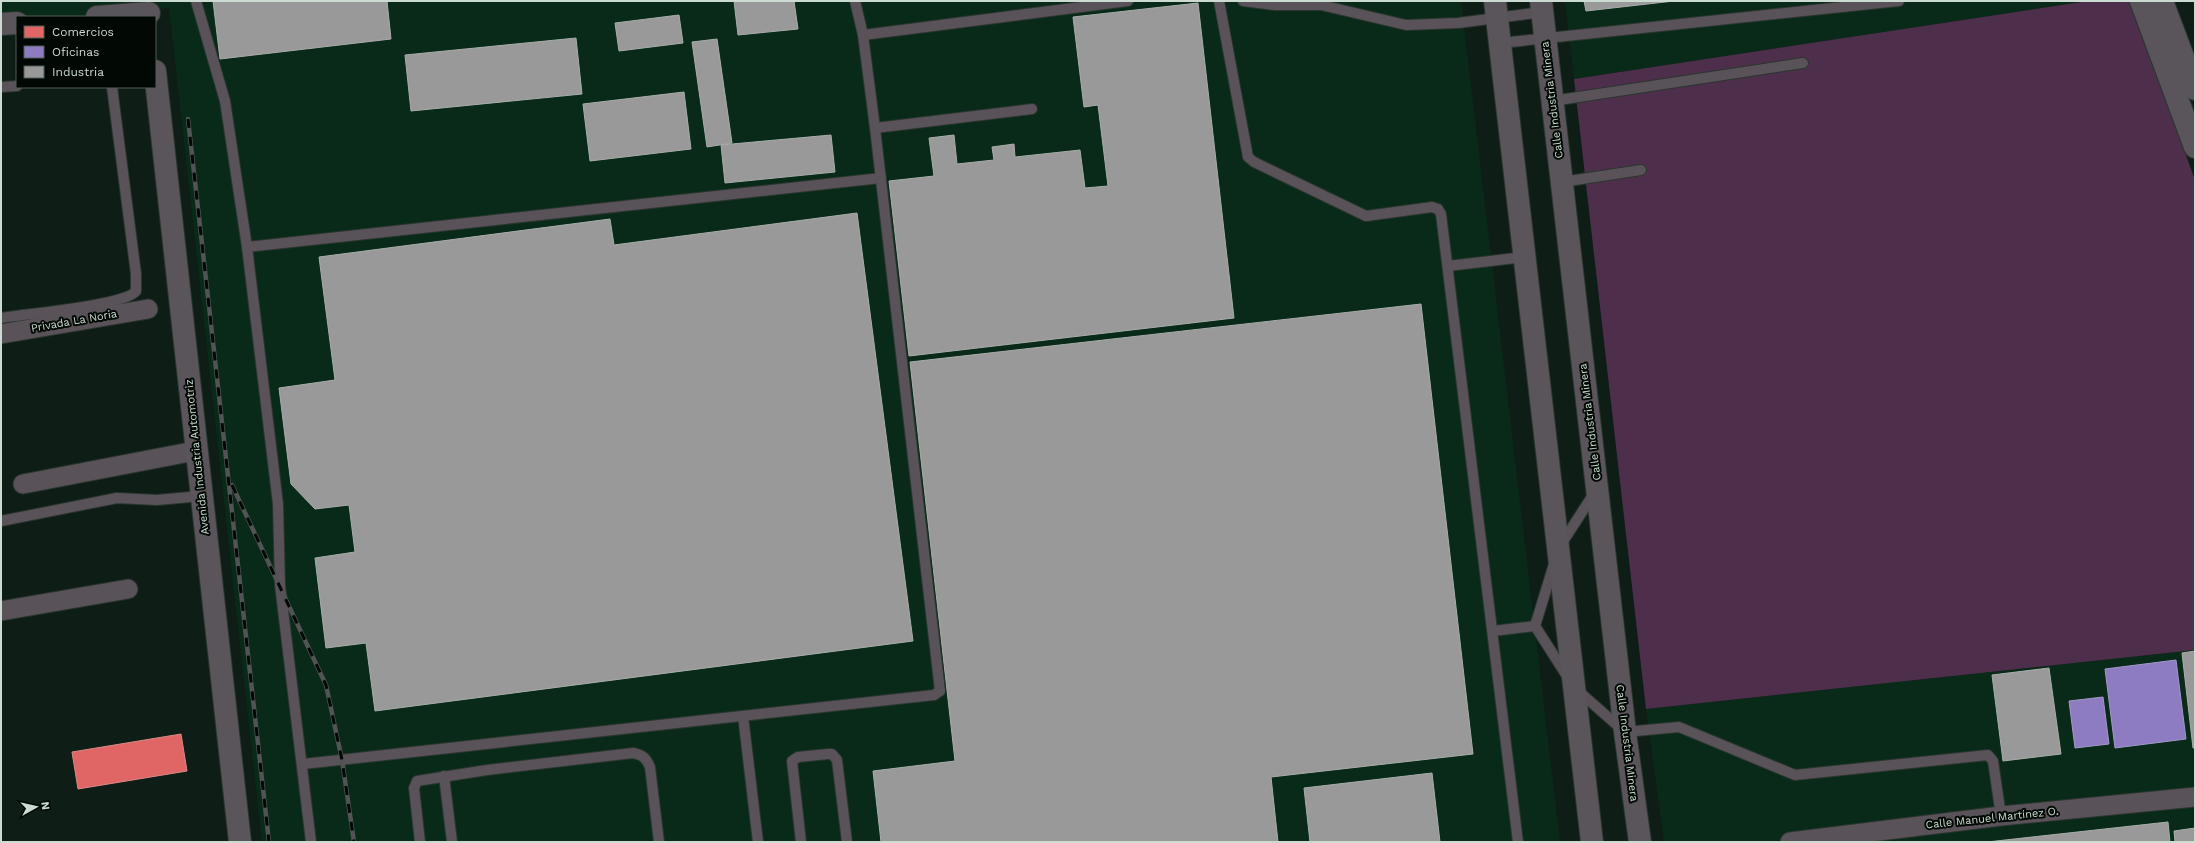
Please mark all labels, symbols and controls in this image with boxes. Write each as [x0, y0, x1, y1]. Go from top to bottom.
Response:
legend [16, 16, 156, 88]
text: Comercios [52, 25, 114, 39]
street label: Calle Industria Minera [1538, 41, 1566, 159]
text: Oficinas [52, 45, 99, 59]
text: Industria [52, 65, 104, 79]
street label: Privada La Noria [30, 307, 118, 335]
street label: Calle Industria Minera [1576, 363, 1604, 481]
street label: Avenida Industria Automotriz [182, 379, 212, 535]
street label: Calle Industria Minera [1613, 684, 1641, 802]
north arrow [16, 787, 56, 827]
text: N [38, 801, 52, 811]
street label: Calle Manuel Martínez O. [1925, 805, 2059, 831]

